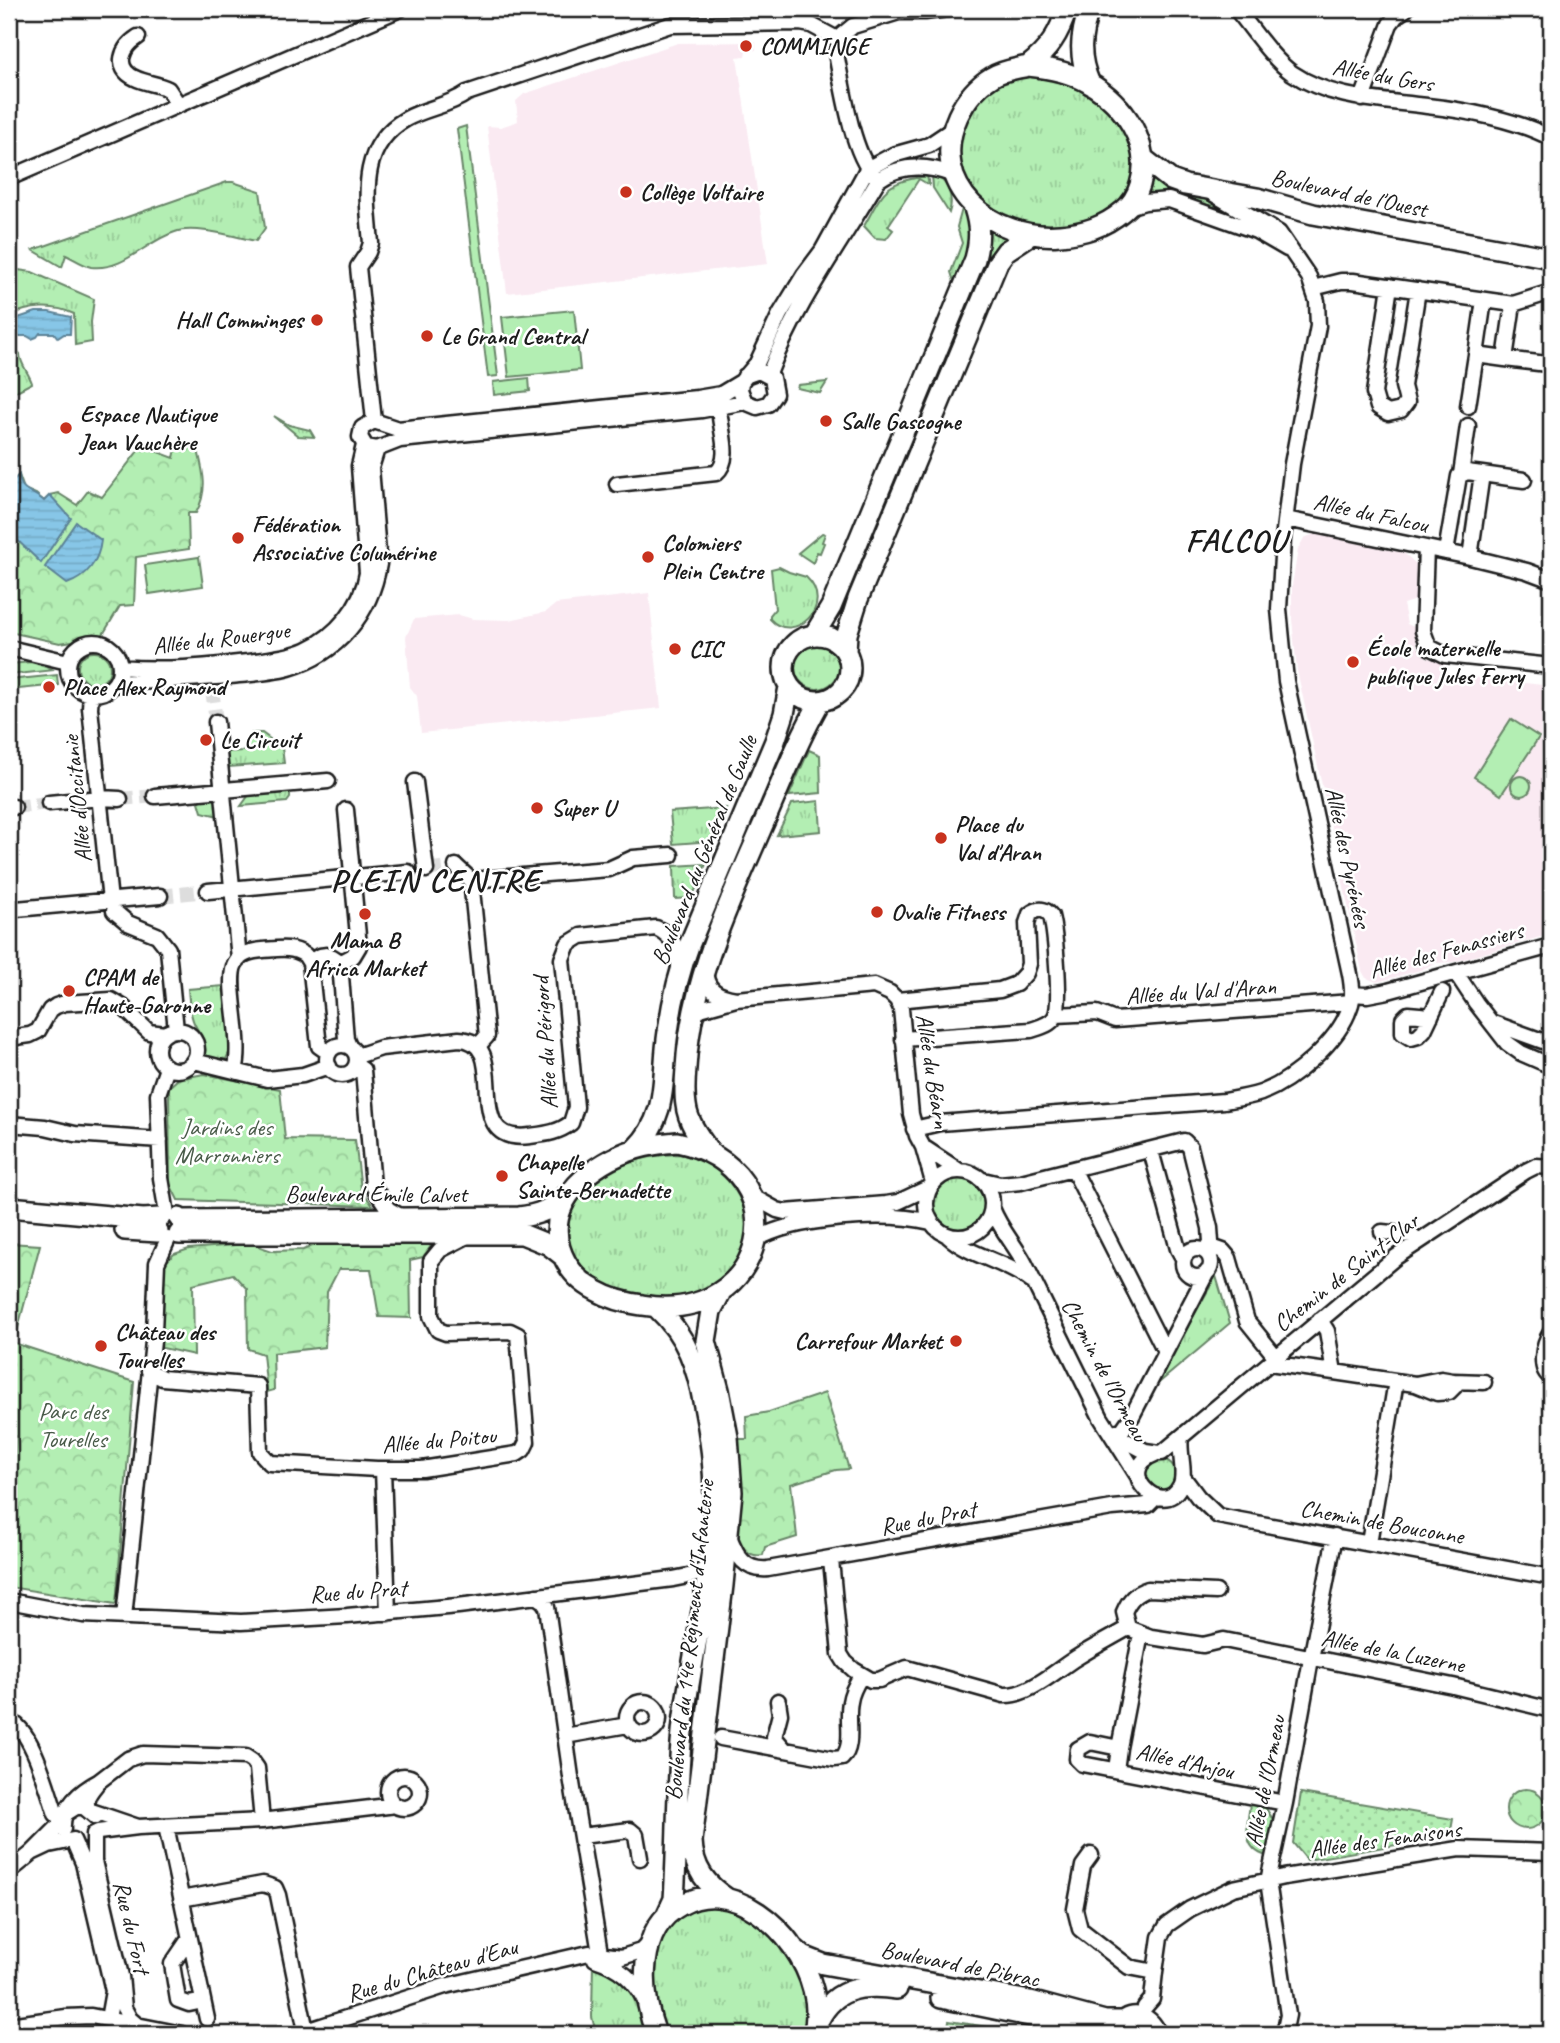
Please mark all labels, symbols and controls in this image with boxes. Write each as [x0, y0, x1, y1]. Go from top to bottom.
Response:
place label: COMMINGE [760, 31, 873, 61]
marker: COMMINGE [738, 38, 754, 54]
street label: Allée du Gers [1330, 51, 1438, 99]
street label: Boulevard de l'Ouest [1268, 162, 1432, 225]
place label: Collège Voltaire [640, 177, 764, 207]
marker: Collège Voltaire [618, 184, 634, 200]
place label: Hall Comminges [176, 305, 306, 335]
marker: Hall Comminges [309, 312, 325, 328]
place label: Le Grand Central [441, 321, 589, 351]
marker: Le Grand Central [419, 328, 435, 344]
place label: Espace Nautique Jean Vauchère [78, 399, 218, 457]
place label: Salle Gascogne [840, 406, 963, 436]
marker: Salle Gascogne [818, 413, 834, 429]
marker: Espace Nautique Jean Vauchère [58, 420, 74, 436]
street label: Allée du Falcou [1311, 486, 1433, 540]
place label: Fédération Associative Columérine [252, 509, 437, 567]
district label: FALCOU [1185, 520, 1291, 561]
place label: Colomiers Plein Centre [662, 528, 765, 586]
marker: Fédération Associative Columérine [230, 530, 246, 546]
marker: Colomiers Plein Centre [640, 549, 656, 565]
street label: Allée du Rouergue [151, 614, 293, 661]
place label: École maternelle publique Jules Ferry [1367, 633, 1526, 691]
place label: CIC [689, 634, 725, 664]
marker: CIC [667, 641, 683, 657]
marker: École maternelle publique Jules Ferry [1345, 654, 1361, 670]
place label: Place Alex Raymond [63, 672, 230, 702]
marker: Place Alex Raymond [41, 679, 57, 695]
place label: Le Circuit [220, 725, 303, 755]
street label: Boulevard du Général de Gaulle [644, 729, 765, 969]
street label: Allée d'Occitanie [55, 732, 99, 864]
marker: Le Circuit [198, 732, 214, 748]
street label: Allée des Pyrénées [1318, 784, 1378, 933]
place label: Super U [551, 793, 620, 823]
marker: Super U [529, 800, 545, 816]
place label: Place du Val d'Aran [955, 809, 1042, 867]
marker: Place du Val d'Aran [933, 830, 949, 846]
district label: PLEIN CENTRE [331, 860, 544, 901]
place label: Ovalie Fitness [891, 897, 1008, 927]
marker: Ovalie Fitness [869, 904, 885, 920]
marker: Mama B Africa Market [357, 906, 373, 922]
street label: Allée des Fenassiers [1366, 914, 1529, 985]
place label: Mama B Africa Market [306, 925, 428, 983]
place label: CPAM de Haute-Garonne [83, 962, 212, 1020]
street label: Allée du Val d'Aran [1125, 971, 1277, 1011]
street label: Allée du Périgord [525, 972, 565, 1110]
marker: CPAM de Haute-Garonne [61, 983, 77, 999]
street label: Allée du Béarn [909, 1011, 957, 1131]
park label: Jardins des Marronniers [175, 1112, 281, 1170]
place label: Chapelle Sainte-Bernadette [516, 1147, 671, 1205]
marker: Chapelle Sainte-Bernadette [494, 1168, 510, 1184]
street label: Boulevard Émile Calvet [285, 1179, 469, 1209]
street label: Chemin de Saint-Clar [1267, 1204, 1427, 1338]
street label: Chemin de l'Ormeau [1055, 1293, 1156, 1448]
place label: Château des Tourelles [115, 1317, 217, 1375]
place label: Carrefour Market [794, 1326, 945, 1356]
marker: Carrefour Market [948, 1333, 964, 1349]
marker: Château des Tourelles [93, 1338, 109, 1354]
park label: Parc des Tourelles [39, 1396, 110, 1454]
street label: Allée du Poitou [381, 1420, 499, 1460]
street label: Boulevard du 14e Régiment d'Infanterie [657, 1476, 721, 1802]
street label: Rue du Prat [878, 1493, 981, 1542]
street label: Chemin de Bouconne [1298, 1493, 1468, 1551]
street label: Rue du Prat [309, 1572, 410, 1609]
street label: Allée de la Luzerne [1319, 1622, 1469, 1680]
street label: Allée de l'Ormeau [1238, 1711, 1293, 1849]
street label: Allée d'Anjou [1134, 1736, 1238, 1786]
street label: Allée des Fenaisons [1307, 1813, 1465, 1864]
street label: Rue du Fort [107, 1878, 158, 1979]
street label: Rue du Château d'Eau [343, 1931, 523, 2009]
street label: Boulevard de Pibrac [878, 1934, 1043, 1994]

